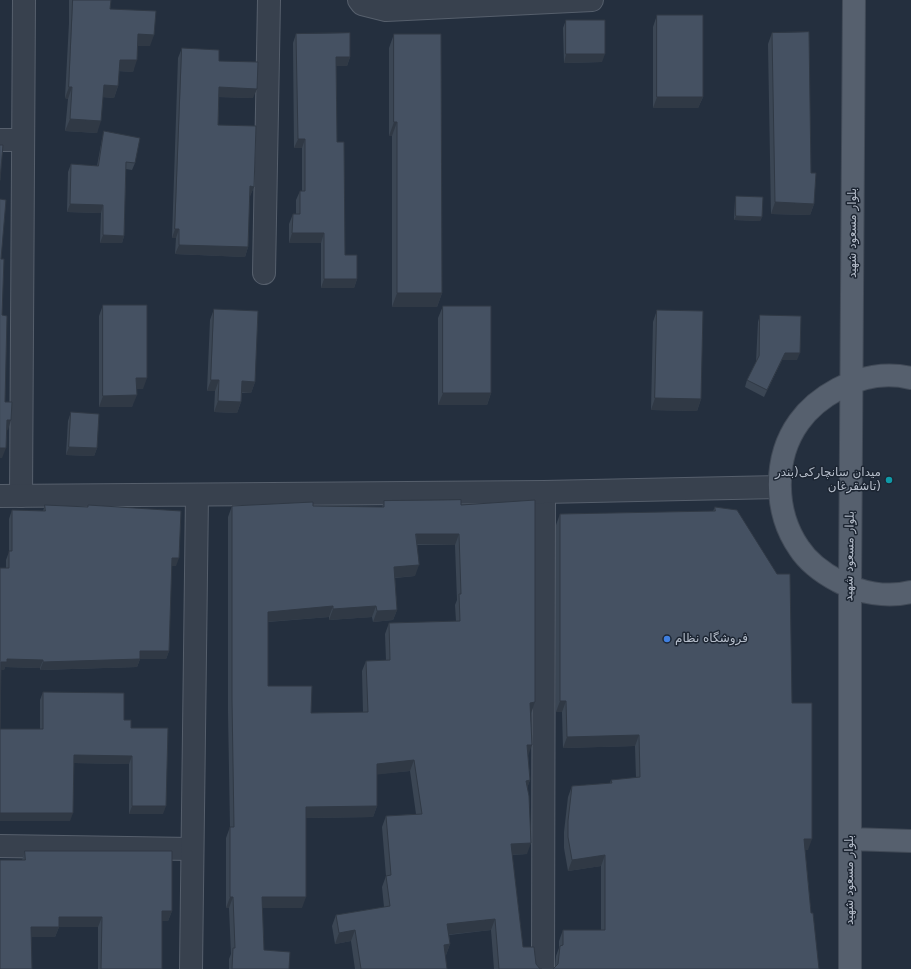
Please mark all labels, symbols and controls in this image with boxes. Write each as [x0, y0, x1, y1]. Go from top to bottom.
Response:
street label: بلوار مسعود شهید [846, 188, 860, 278]
place label: میدان سانچارکی(بندر تاشقرغان) [775, 466, 881, 494]
marker: میدان سانچارکی(بندر تاشقرغان) [884, 475, 894, 485]
street label: بلوار مسعود شهید [842, 511, 858, 601]
place label: فروشگاه نظام [675, 632, 748, 646]
marker: فروشگاه نظام [662, 634, 672, 644]
street label: بلوار مسعود شهید [843, 835, 857, 925]

